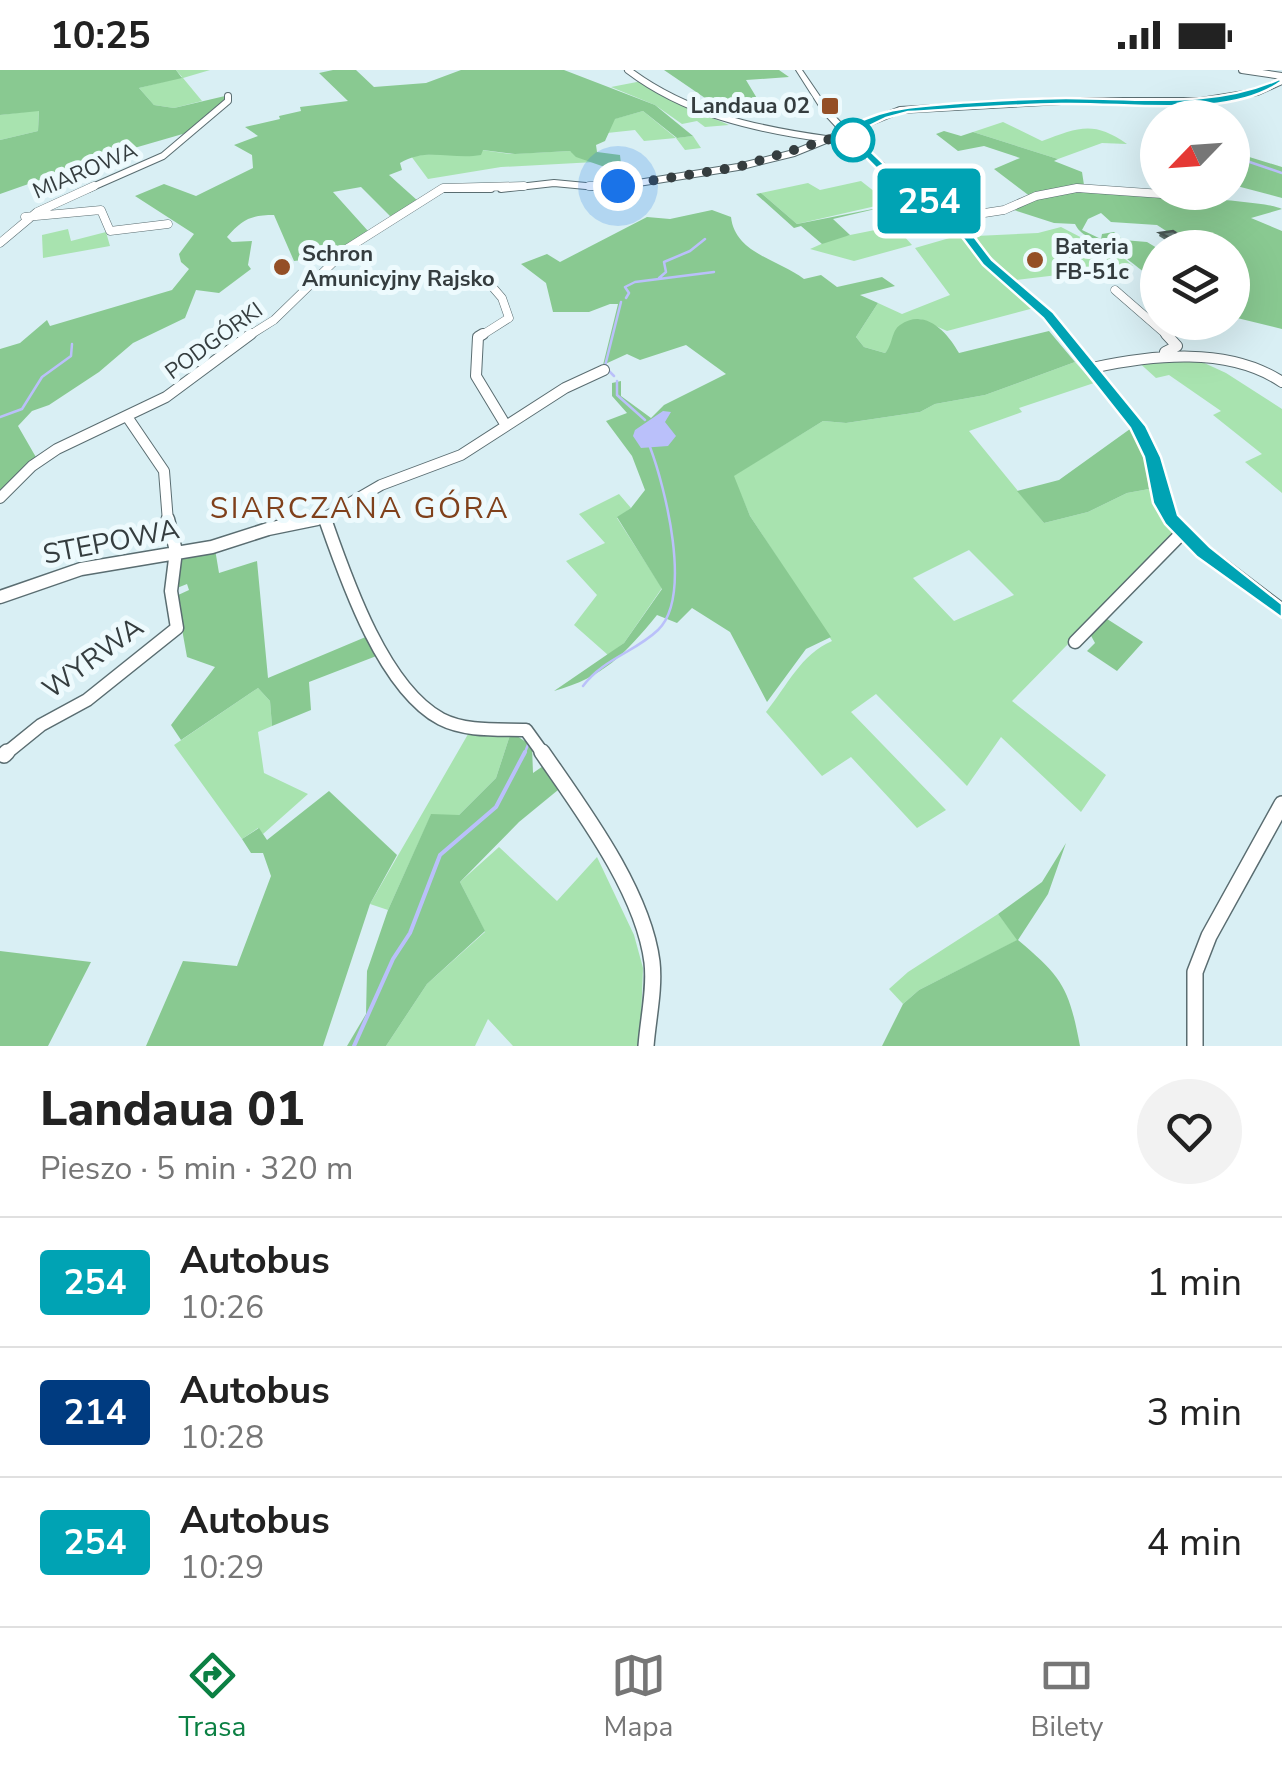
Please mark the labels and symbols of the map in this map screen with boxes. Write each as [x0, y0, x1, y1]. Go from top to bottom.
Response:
place label: Landaua 02 [690, 91, 810, 121]
marker: Landaua 02 [819, 95, 841, 117]
north arrow [1140, 100, 1250, 210]
unlabelled marker [832, 119, 874, 161]
street label: MIAROWA [28, 136, 142, 206]
your location [593, 161, 643, 211]
line badge: 254 [872, 168, 986, 234]
place label: Bateria FB-51c [1055, 232, 1129, 287]
place label: Schron Amunicyjny Rajsko [302, 239, 495, 294]
marker: Bateria FB-51c [1024, 249, 1046, 271]
marker: Schron Amunicyjny Rajsko [271, 256, 293, 278]
street label: PODGÓRKI [159, 295, 269, 387]
district label: SIARCZANA GÓRA [210, 488, 510, 529]
street label: STEPOWA [40, 510, 182, 574]
street label: WYRWA [35, 608, 151, 708]

